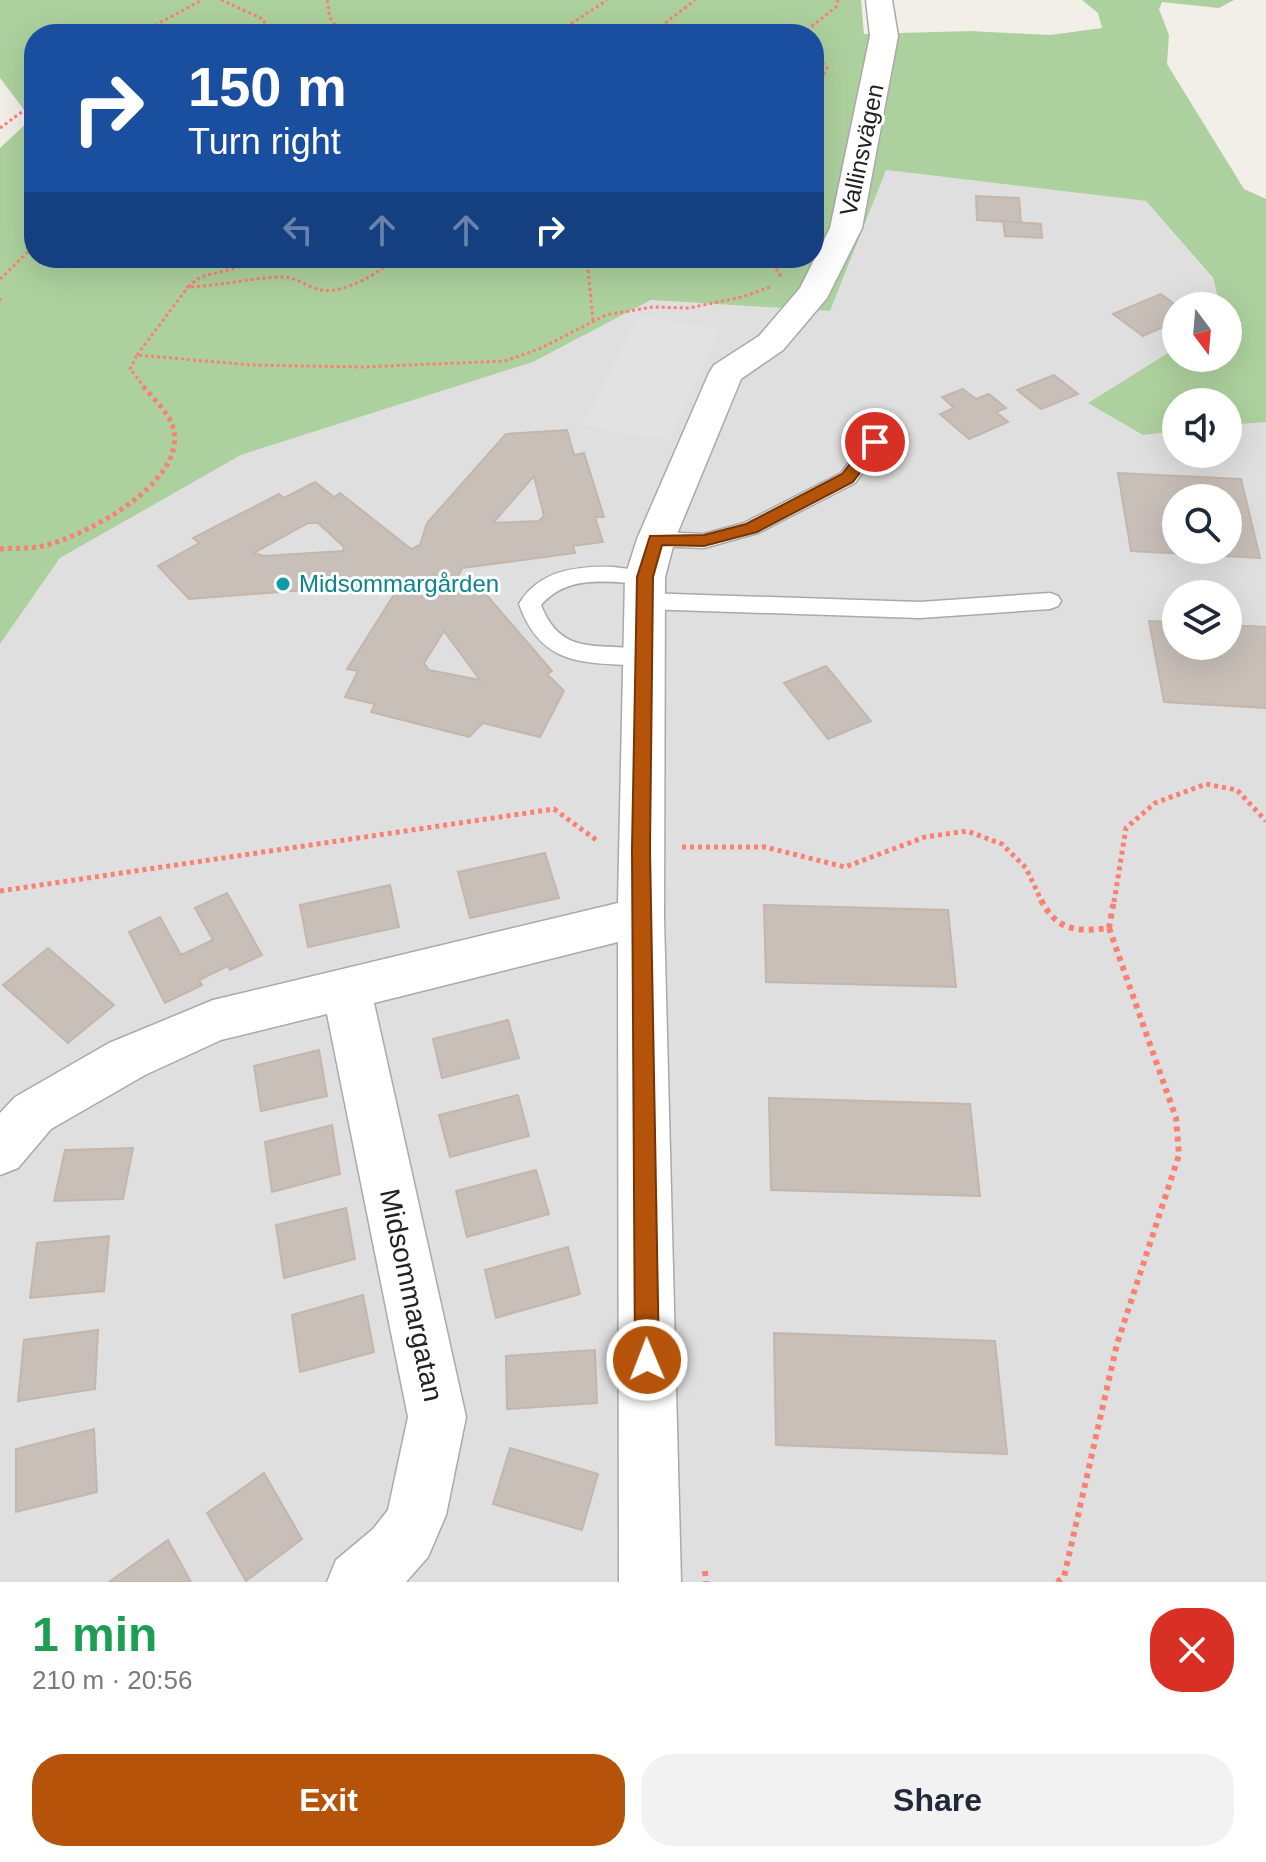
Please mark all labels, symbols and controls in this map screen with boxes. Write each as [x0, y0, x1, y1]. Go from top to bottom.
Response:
text: 150 m [188, 55, 347, 118]
icon: right [56, 56, 160, 160]
street label: Vallinsvägen [834, 81, 889, 218]
text: Turn right [188, 121, 341, 162]
icon: left [276, 208, 320, 252]
icon: ahead [360, 208, 404, 252]
icon: ahead [444, 208, 488, 252]
icon: right [528, 208, 572, 252]
north arrow [1162, 292, 1242, 372]
map controls [1162, 292, 1242, 660]
button: sound [1162, 388, 1242, 468]
pin [841, 408, 909, 476]
icon: arrive [853, 420, 897, 464]
button: search [1162, 484, 1242, 564]
place label: Midsommargården [299, 570, 499, 597]
marker: Midsommargården [274, 575, 292, 593]
button: layers [1162, 580, 1242, 660]
street label: Midsommargatan [374, 1186, 449, 1404]
position arrow [605, 1318, 689, 1402]
text: 1 min [32, 1608, 157, 1661]
button: close [1150, 1608, 1234, 1692]
text: 210 m · 20:56 [32, 1665, 192, 1695]
button: Exit [32, 1754, 625, 1846]
button: Share [641, 1754, 1234, 1846]

